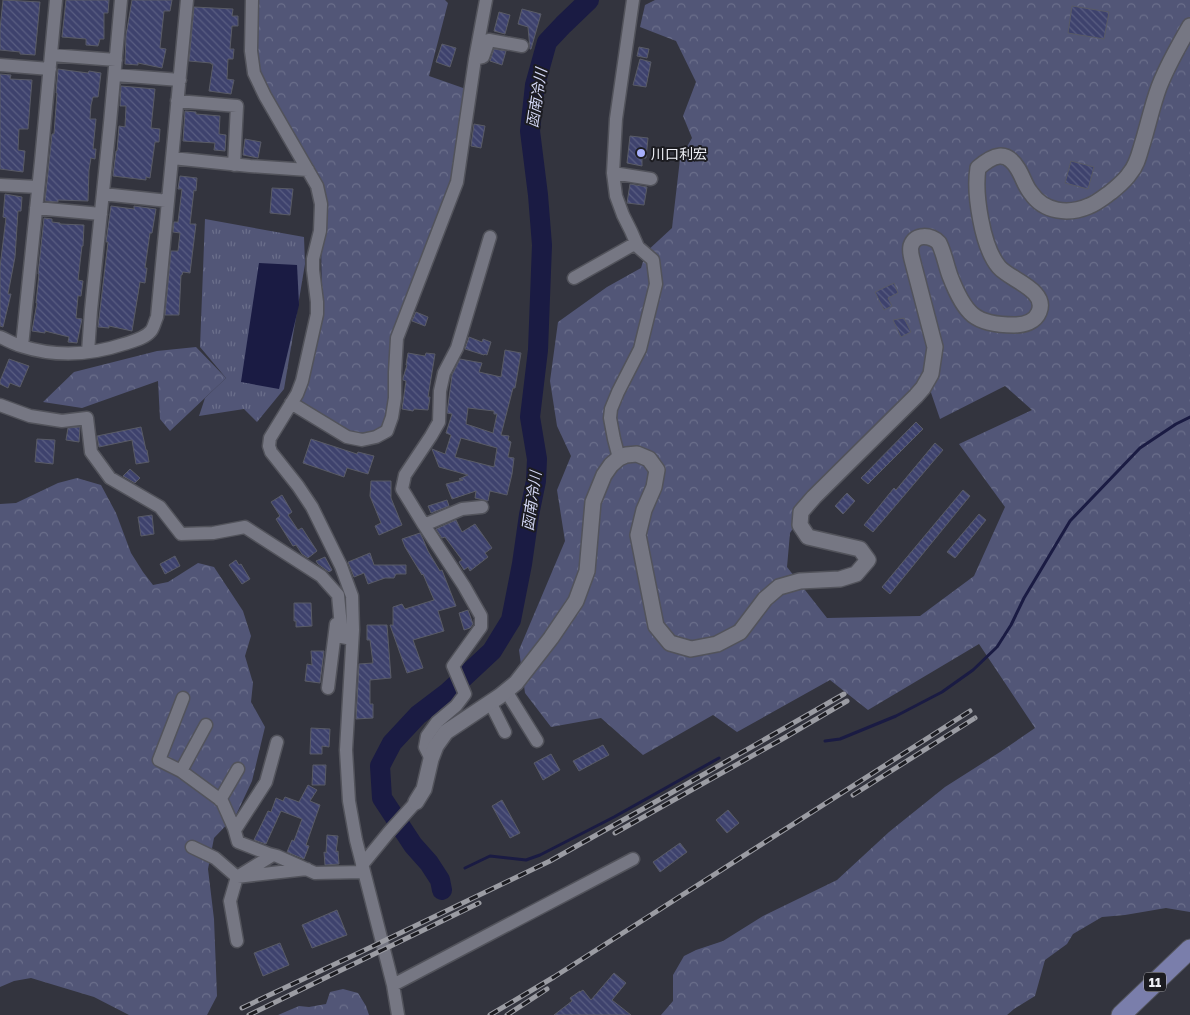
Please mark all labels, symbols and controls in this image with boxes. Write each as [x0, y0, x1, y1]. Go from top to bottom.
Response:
water label: 函南冷川 [522, 65, 550, 129]
place label: 川口利宏 [651, 145, 707, 162]
marker: 川口利宏 [635, 147, 647, 159]
water label: 函南冷川 [518, 468, 544, 532]
road number: 11 [1144, 972, 1166, 992]

